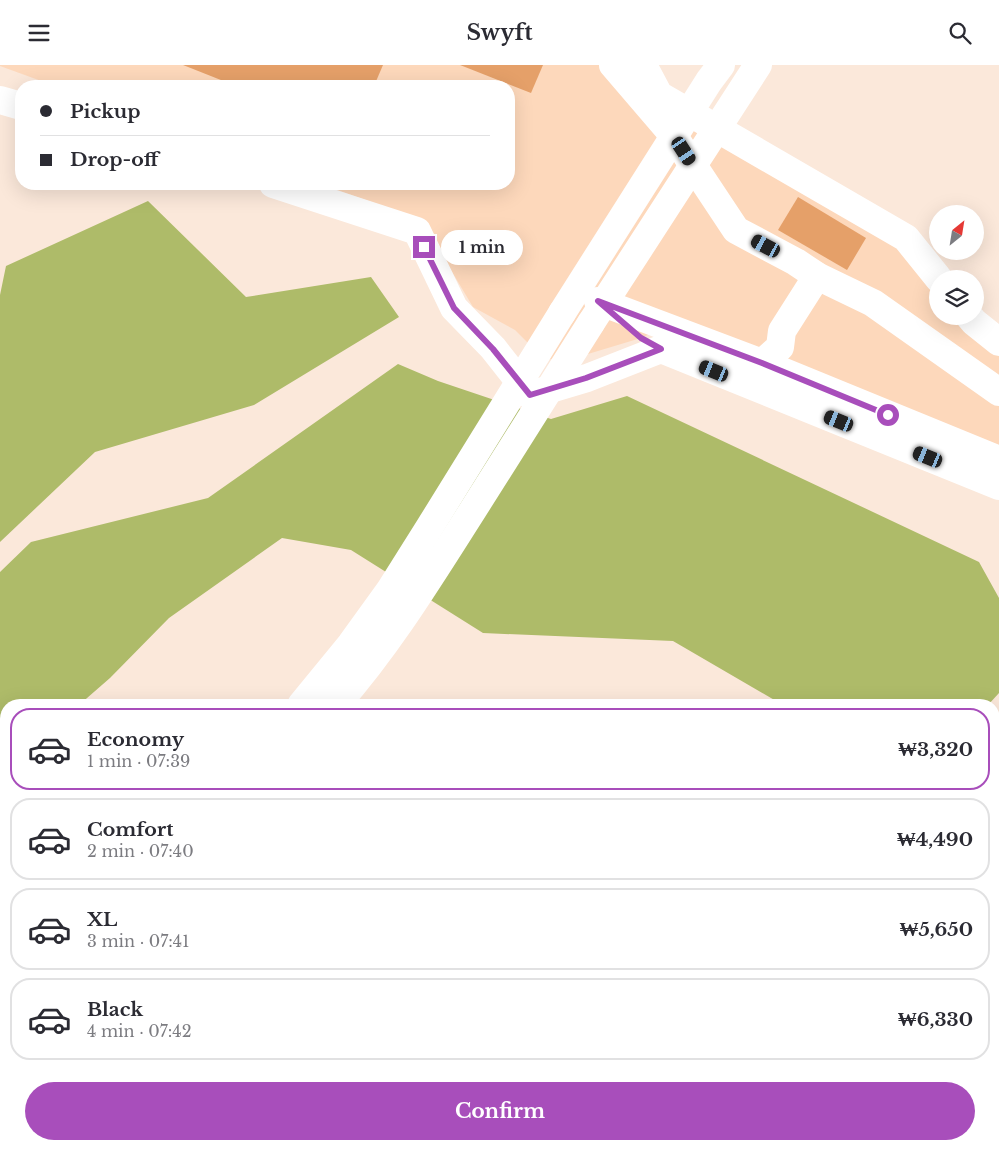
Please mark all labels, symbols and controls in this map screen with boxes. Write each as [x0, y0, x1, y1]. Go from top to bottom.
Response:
icon: menu [25, 19, 53, 47]
text: Swyft [466, 19, 533, 46]
icon: search [946, 19, 974, 47]
text: Pickup [70, 100, 141, 123]
car [669, 134, 698, 168]
text: Drop-off [70, 148, 159, 171]
north arrow [929, 205, 984, 260]
map controls [929, 205, 984, 325]
callout: 1 min [442, 229, 524, 265]
car [749, 232, 782, 260]
route end [413, 236, 435, 258]
text: 1 min [459, 237, 505, 257]
button: layers [929, 270, 984, 325]
car [697, 358, 730, 384]
route start [877, 404, 899, 426]
car [822, 408, 855, 434]
car [911, 444, 944, 470]
icon: car [27, 727, 72, 772]
text: Economy [87, 728, 184, 751]
text: ₩3,320 [898, 738, 973, 761]
text: 1 min · 07:39 [87, 751, 190, 771]
icon: car [27, 817, 72, 862]
text: Comfort [87, 818, 174, 841]
text: ₩4,490 [897, 828, 973, 851]
text: 2 min · 07:40 [87, 841, 194, 861]
icon: car [27, 907, 72, 952]
text: XL [87, 908, 117, 931]
text: ₩5,650 [900, 918, 973, 941]
text: 3 min · 07:41 [87, 931, 189, 951]
icon: car [27, 997, 72, 1042]
text: Black [87, 998, 143, 1021]
text: ₩6,330 [898, 1008, 973, 1031]
text: 4 min · 07:42 [87, 1021, 192, 1041]
button: Confirm [25, 1082, 975, 1140]

